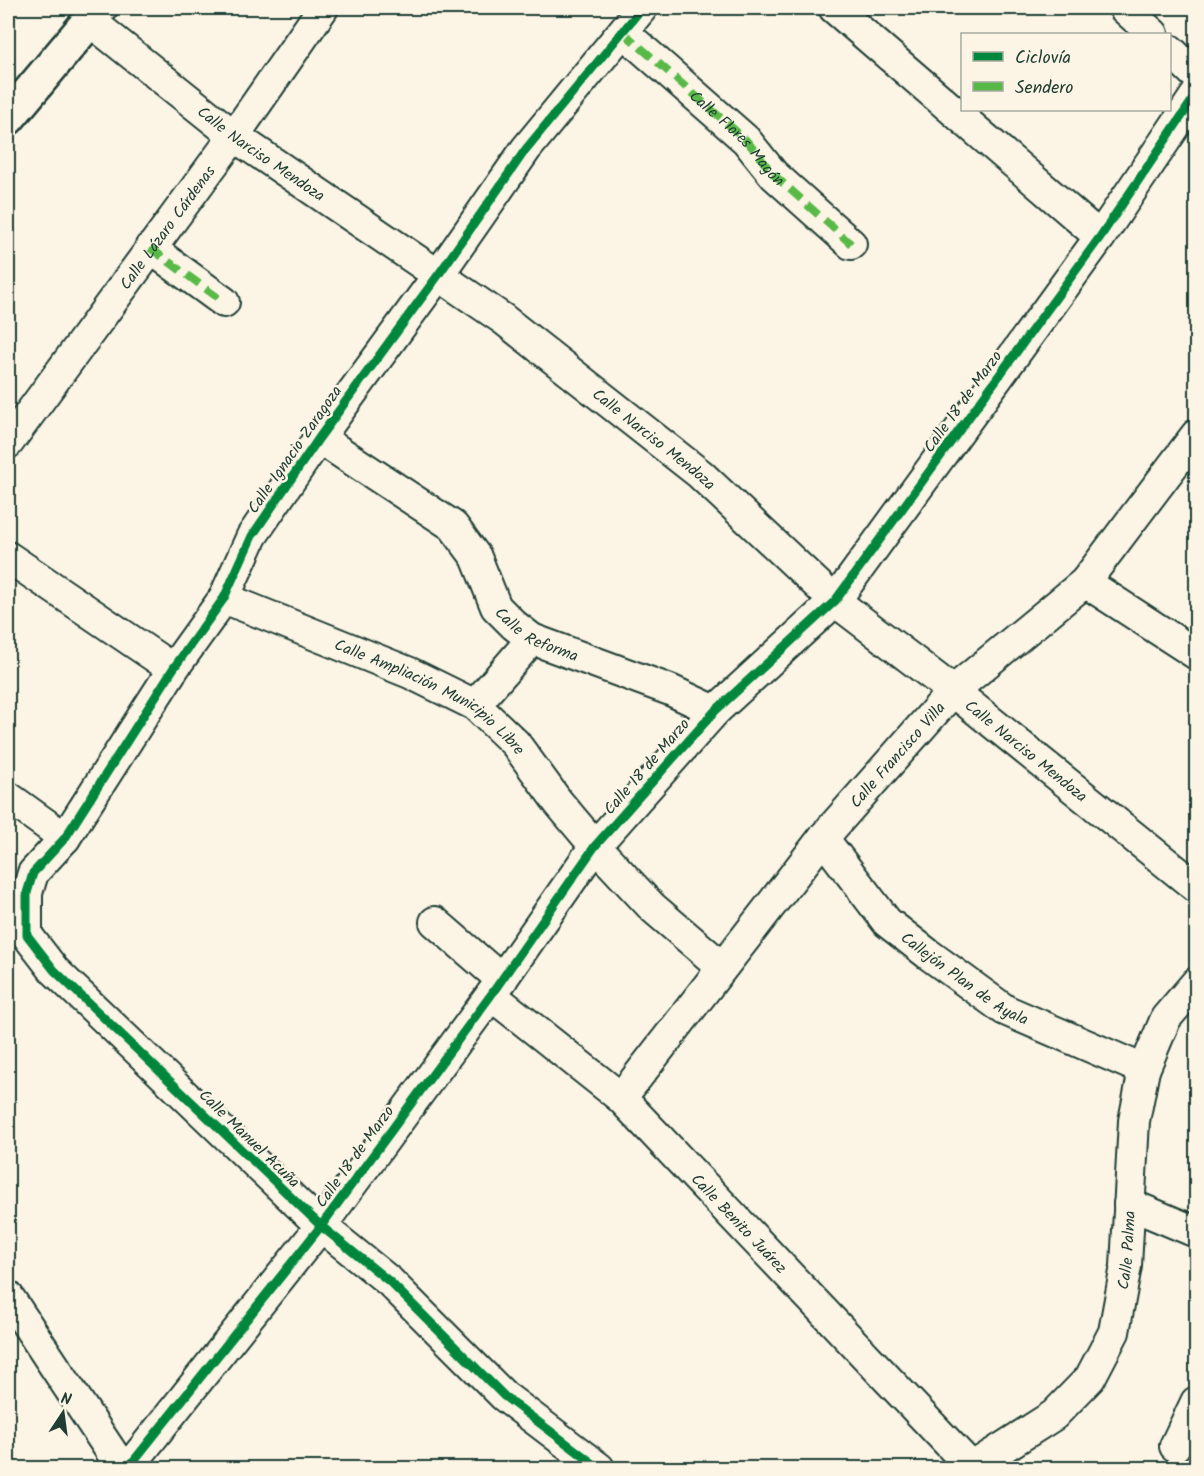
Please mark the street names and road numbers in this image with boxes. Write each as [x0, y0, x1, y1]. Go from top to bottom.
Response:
street label: Calle Flores Magón [683, 85, 790, 193]
street label: Calle Narciso Mendoza [191, 100, 330, 208]
street label: Calle Lázaro Cárdenas [114, 161, 222, 295]
street label: Calle 18 de Marzo [918, 346, 1009, 458]
street label: Calle Ignacio Zaragoza [242, 381, 349, 519]
street label: Calle Narciso Mendoza [586, 383, 721, 497]
street label: Calle Reforma [488, 602, 582, 669]
street label: Calle Ampliación Municipio Libre [330, 633, 531, 761]
street label: Calle Narciso Mendoza [959, 694, 1093, 809]
street label: Calle Francisco Villa [844, 697, 952, 814]
street label: Calle 18 de Marzo [598, 713, 696, 821]
street label: Callejón Plan de Ayala [895, 926, 1032, 1033]
street label: Calle Manuel Acuña [192, 1084, 305, 1194]
street label: Calle 18 de Marzo [310, 1101, 401, 1213]
street label: Calle Benito Juárez [684, 1168, 792, 1280]
street label: Calle Palma [1111, 1210, 1143, 1292]

